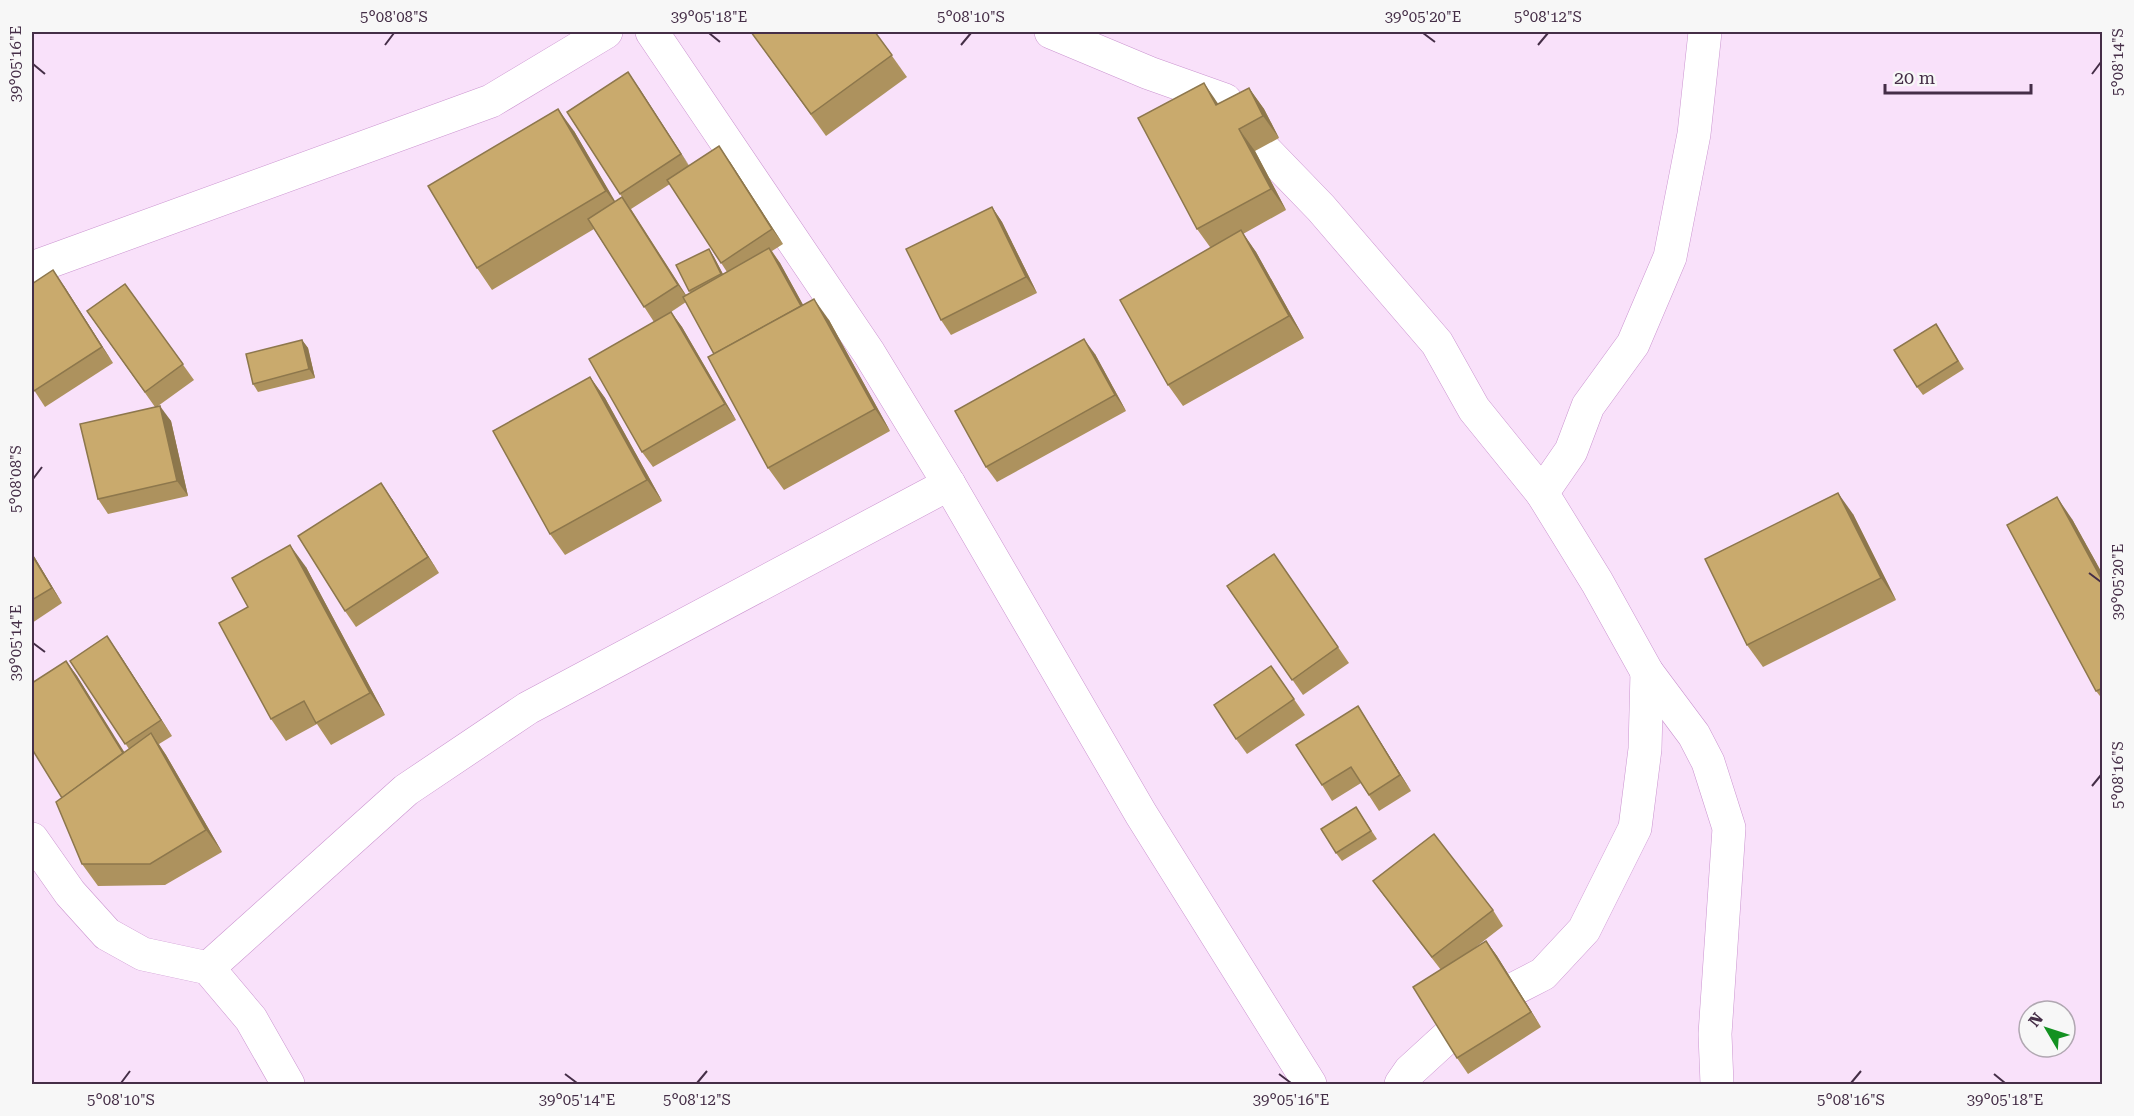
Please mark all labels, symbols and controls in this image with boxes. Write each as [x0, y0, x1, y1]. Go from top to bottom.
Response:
text: 5°08'08"S [360, 8, 428, 26]
text: 39°05'18"E [671, 8, 747, 26]
text: 5°08'10"S [937, 8, 1005, 26]
text: 39°05'20"E [1385, 8, 1461, 26]
text: 5°08'12"S [1514, 8, 1582, 26]
text: 39°05'16"E [7, 26, 25, 102]
text: 5°08'14"S [2109, 28, 2127, 96]
scale bar [1885, 57, 2030, 95]
text: 20 m [1894, 67, 1935, 88]
text: 5°08'08"S [7, 445, 25, 513]
text: 39°05'20"E [2109, 544, 2127, 620]
text: 39°05'14"E [7, 605, 25, 681]
text: 5°08'16"S [2109, 741, 2127, 809]
north arrow [2017, 999, 2077, 1059]
text: N [2024, 1009, 2047, 1031]
text: 5°08'10"S [87, 1091, 155, 1109]
text: 39°05'14"E [539, 1091, 615, 1109]
text: 5°08'12"S [663, 1091, 731, 1109]
text: 39°05'16"E [1253, 1091, 1329, 1109]
text: 5°08'16"S [1817, 1091, 1885, 1109]
text: 39°05'18"E [1967, 1091, 2043, 1109]

